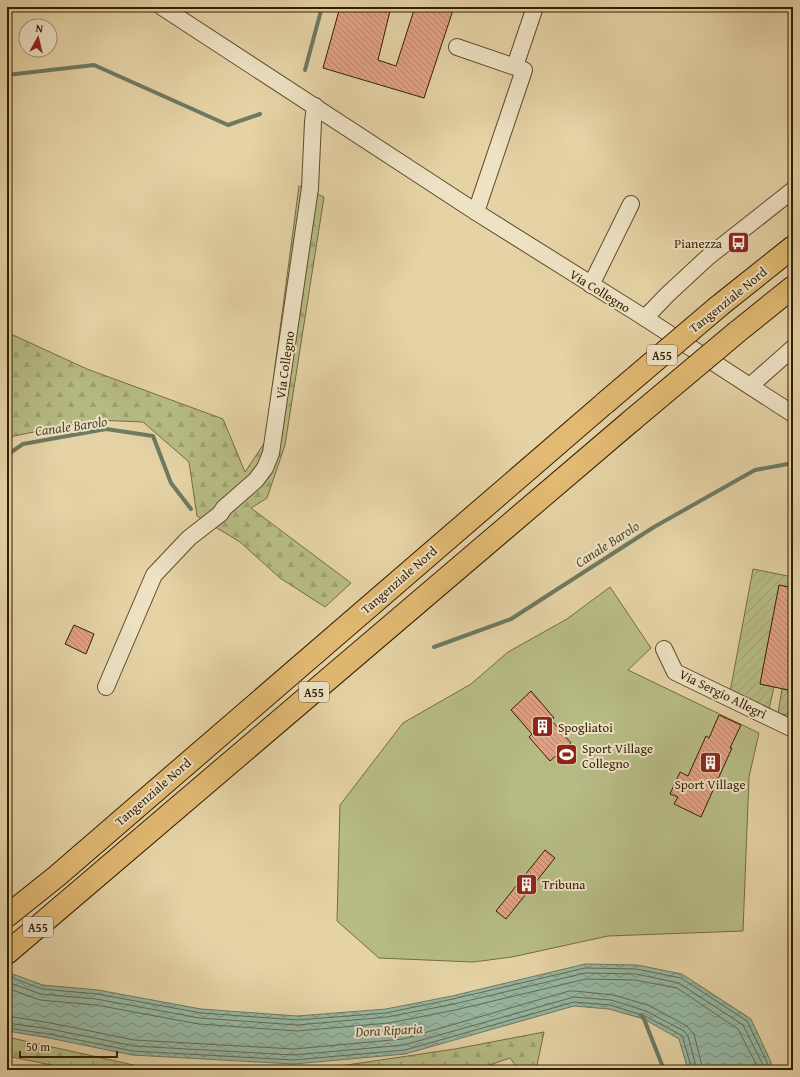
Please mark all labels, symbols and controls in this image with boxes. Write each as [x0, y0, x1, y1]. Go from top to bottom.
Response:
north arrow [18, 18, 58, 58]
text: N [35, 20, 45, 37]
bus stop icon: Pianezza [725, 230, 751, 256]
place label: Pianezza [674, 234, 723, 253]
street label: Tangenziale Nord [685, 263, 771, 337]
street label: Via Collegno [566, 265, 634, 317]
street label: Via Collegno [271, 329, 299, 400]
road number: A55 [647, 345, 677, 365]
water label: Canale Barolo [34, 411, 108, 441]
water label: Canale Barolo [571, 516, 643, 572]
street label: Tangenziale Nord [357, 541, 441, 618]
street label: Via Sergio Allegri [676, 665, 770, 724]
road number: A55 [299, 682, 329, 702]
building icon: Spogliatoi [529, 714, 555, 740]
place label: Spogliatoi [558, 718, 613, 737]
place label: Sport Village Collegno [582, 739, 653, 773]
sports icon: Sport Village Collegno [553, 742, 579, 768]
building icon: Sport Village [697, 749, 723, 775]
street label: Tangenziale Nord [111, 753, 195, 830]
place label: Sport Village [675, 775, 745, 794]
building icon: Tribuna [513, 871, 539, 897]
place label: Tribuna [542, 875, 586, 894]
road number: A55 [23, 917, 53, 937]
water label: Dora Riparia [354, 1018, 424, 1042]
scale bar [20, 1033, 117, 1059]
text: 50 m [26, 1038, 50, 1055]

